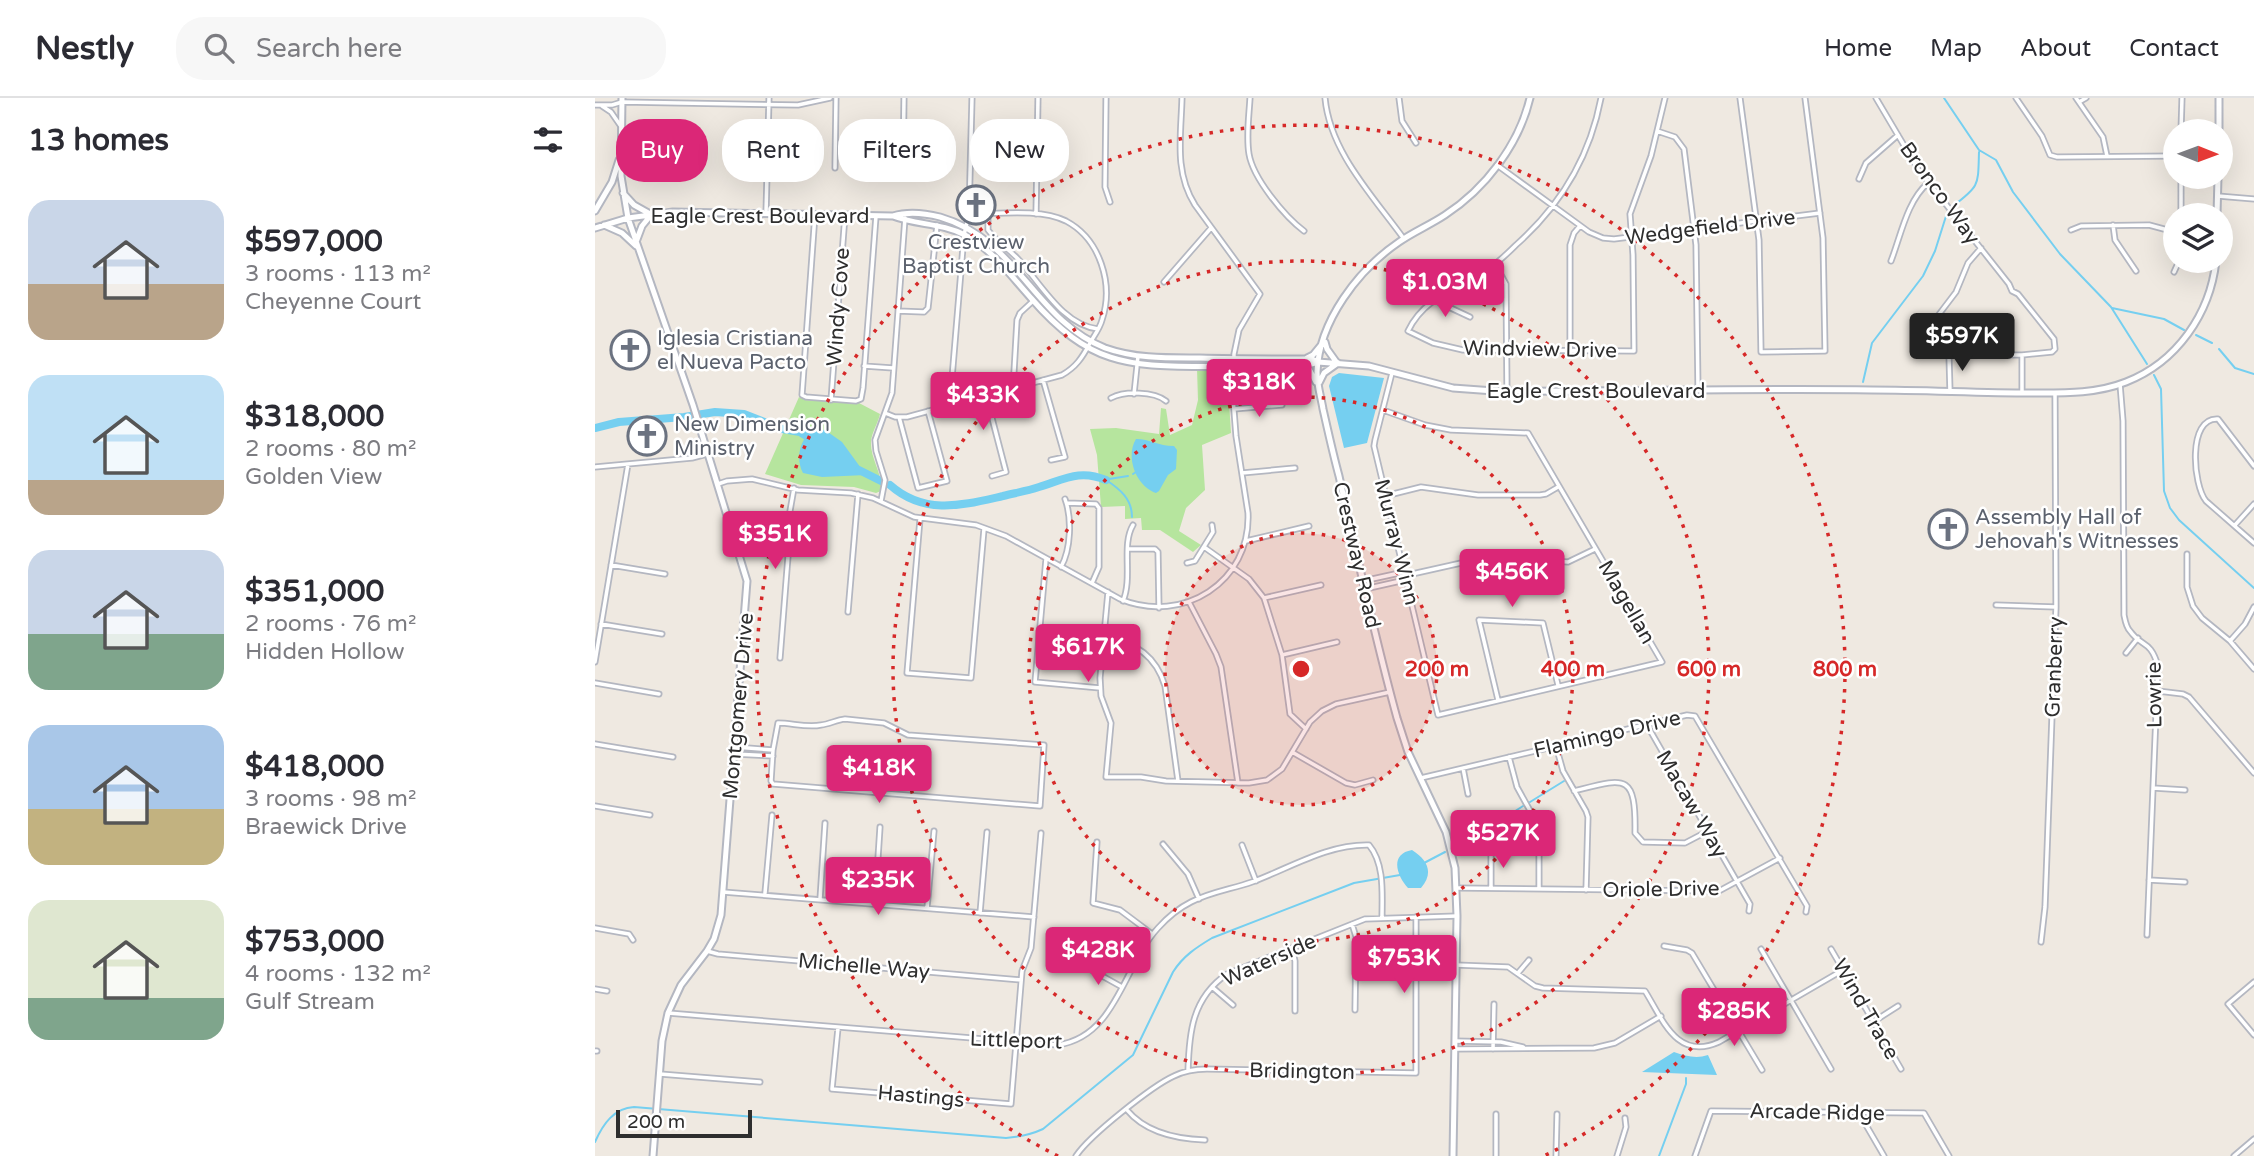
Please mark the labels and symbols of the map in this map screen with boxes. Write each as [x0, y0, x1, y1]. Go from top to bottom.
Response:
north arrow [2163, 119, 2233, 189]
street label: Bronco Way [1894, 137, 1985, 249]
church icon: Crestview Baptist Church [955, 184, 997, 226]
street label: Eagle Crest Boulevard [650, 204, 870, 229]
street label: Wedgefield Drive [1623, 205, 1797, 250]
place label: Crestview Baptist Church [902, 230, 1050, 279]
street label: Windy Cove [822, 247, 855, 367]
pin: $1.03M [1388, 260, 1502, 319]
pin: $597K [1913, 314, 2011, 373]
place label: Iglesia Cristiana el Nueva Pacto [657, 326, 813, 375]
church icon: Iglesia Cristiana el Nueva Pacto [609, 329, 651, 371]
street label: Windview Drive [1463, 336, 1617, 363]
pin: $318K [1210, 360, 1308, 419]
pin: $433K [934, 372, 1032, 432]
street label: Eagle Crest Boulevard [1486, 379, 1706, 404]
place label: New Dimension Ministry [674, 412, 830, 461]
church icon: New Dimension Ministry [626, 415, 668, 457]
street label: Murray Winn [1369, 476, 1424, 608]
street label: Crestway Road [1328, 479, 1386, 631]
place label: Assembly Hall of Jehovah's Witnesses [1975, 505, 2179, 554]
church icon: Assembly Hall of Jehovah's Witnesses [1927, 508, 1969, 550]
pin: $351K [726, 512, 824, 571]
pin: $456K [1463, 550, 1561, 609]
street label: Magellan [1593, 556, 1660, 648]
street label: Montgomery Drive [718, 612, 759, 800]
street label: Granberry [2040, 616, 2069, 718]
pin: $617K [1039, 624, 1137, 684]
centre of rings [1289, 657, 1313, 681]
text: 200 m [1405, 657, 1469, 682]
text: 400 m [1541, 657, 1605, 682]
text: 600 m [1677, 657, 1741, 682]
text: 800 m [1813, 657, 1877, 682]
street label: Lowrie [2141, 661, 2168, 728]
street label: Flamingo Drive [1531, 705, 1683, 764]
pin: $418K [830, 746, 928, 805]
street label: Macaw Way [1651, 746, 1732, 863]
pin: $527K [1454, 810, 1552, 870]
pin: $235K [829, 858, 927, 917]
street label: Oriole Drive [1602, 876, 1720, 903]
pin: $428K [1049, 928, 1147, 987]
street label: Waterside [1218, 929, 1320, 992]
pin: $753K [1355, 936, 1453, 995]
street label: Michelle Way [797, 948, 931, 985]
street label: Wind Trace [1827, 954, 1904, 1064]
pin: $285K [1685, 988, 1783, 1048]
street label: Littleport [969, 1026, 1063, 1055]
street label: Bridington [1249, 1058, 1355, 1085]
street label: Hastings [877, 1080, 965, 1113]
street label: Arcade Ridge [1749, 1099, 1885, 1126]
scale bar [616, 1107, 753, 1139]

